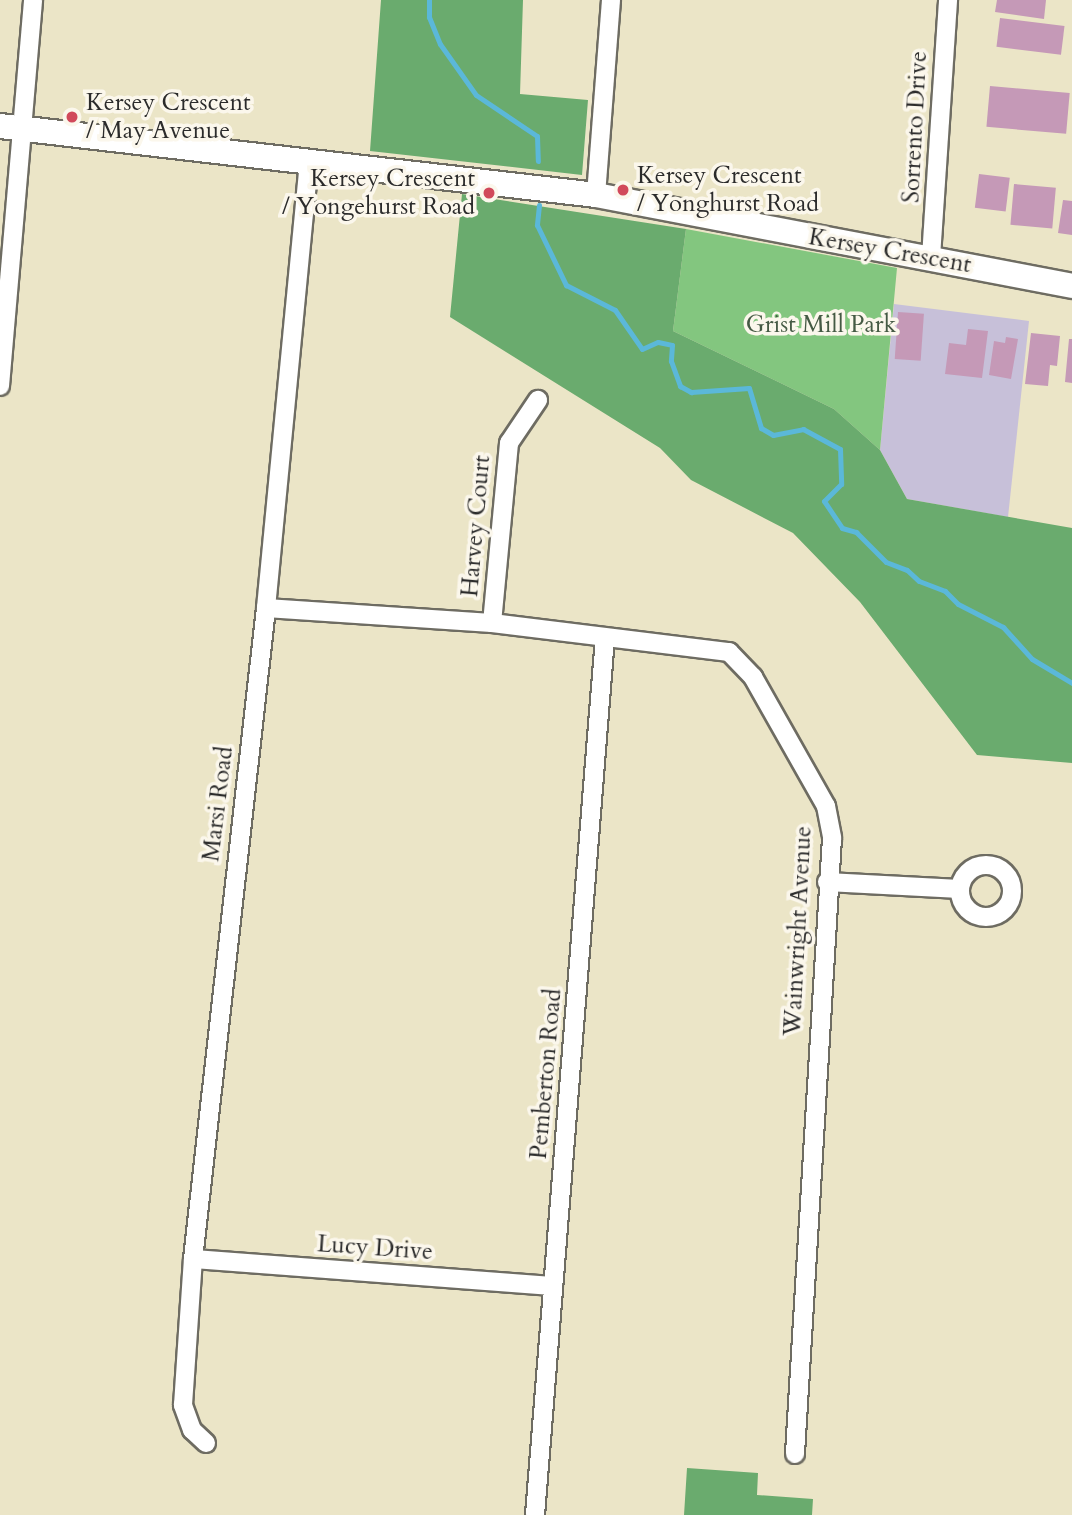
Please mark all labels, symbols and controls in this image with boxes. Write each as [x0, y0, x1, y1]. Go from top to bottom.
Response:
street label: Sorrento Drive [897, 50, 933, 204]
place label: Kersey Crescent / May Avenue [86, 89, 251, 145]
marker: Kersey Crescent / May Avenue [64, 109, 80, 125]
place label: Kersey Crescent / Yonghurst Road [637, 162, 819, 218]
place label: Kersey Crescent / Yongehurst Road [282, 165, 475, 221]
marker: Kersey Crescent / Yonghurst Road [615, 182, 631, 198]
marker: Kersey Crescent / Yongehurst Road [481, 185, 497, 201]
street label: Kersey Crescent [806, 223, 974, 279]
park label: Grist Mill Park [746, 311, 896, 339]
street label: Harvey Court [455, 454, 497, 598]
street label: Marsi Road [197, 745, 239, 863]
street label: Wainwright Avenue [778, 825, 818, 1037]
street label: Pemberton Road [524, 987, 568, 1161]
street label: Lucy Drive [316, 1230, 434, 1266]

